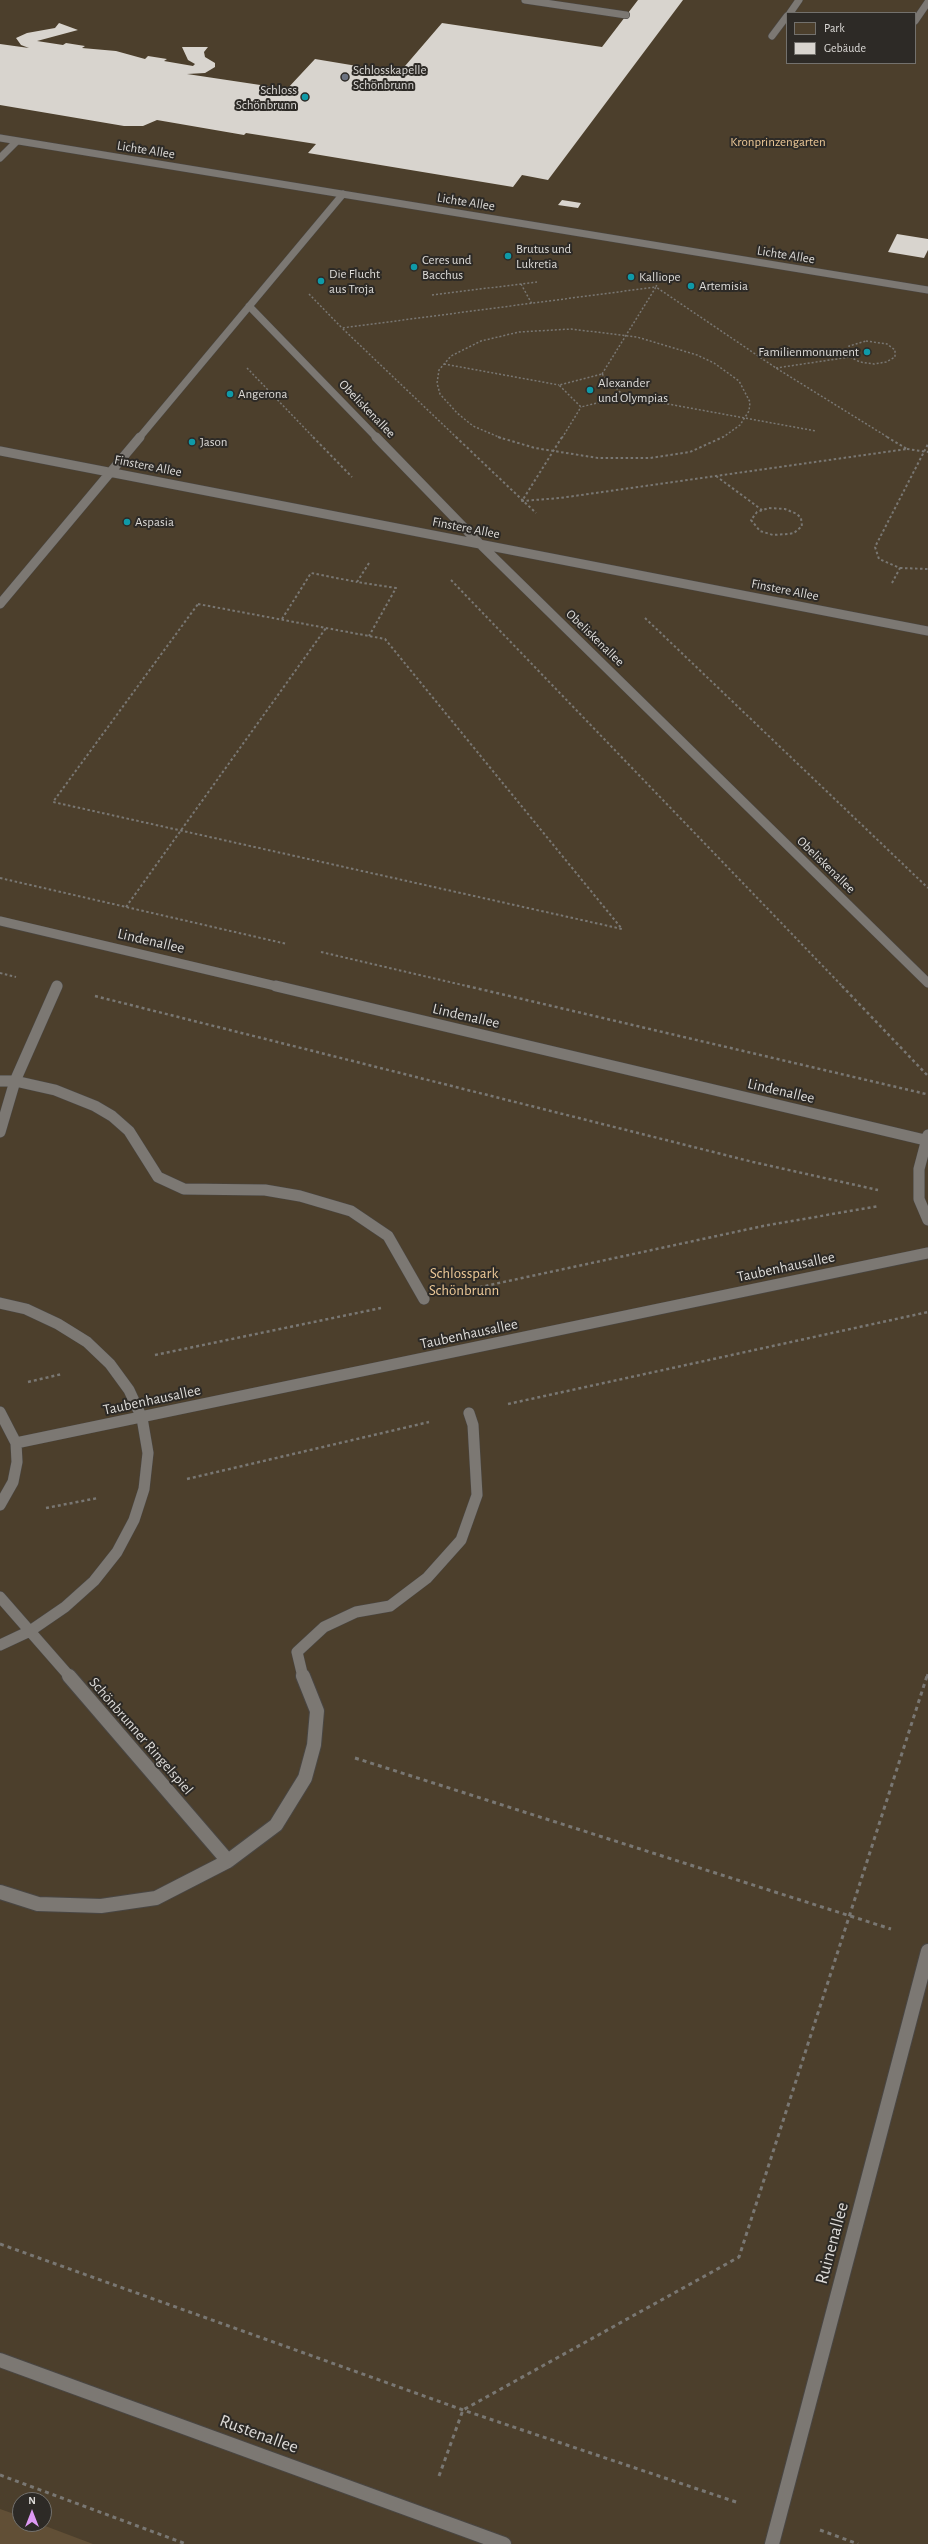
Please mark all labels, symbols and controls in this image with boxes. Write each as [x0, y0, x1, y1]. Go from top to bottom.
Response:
legend [786, 12, 916, 64]
text: Park [824, 22, 845, 34]
text: Gebäude [824, 42, 866, 54]
place label: Schlosskapelle Schönbrunn [353, 62, 427, 93]
marker: Schlosskapelle Schönbrunn [340, 72, 350, 82]
place label: Schloss Schönbrunn [236, 82, 297, 113]
marker: Schloss Schönbrunn [300, 92, 310, 102]
park label: Kronprinzengarten [730, 134, 826, 150]
street label: Lichte Allee [116, 138, 176, 162]
street label: Lichte Allee [436, 190, 496, 214]
place label: Brutus und Lukretia [516, 241, 571, 272]
street label: Lichte Allee [756, 243, 816, 267]
marker: Brutus und Lukretia [503, 251, 513, 261]
place label: Ceres und Bacchus [422, 252, 472, 283]
marker: Ceres und Bacchus [409, 262, 419, 272]
place label: Die Flucht aus Troja [329, 266, 380, 297]
place label: Kalliope [639, 269, 681, 285]
marker: Kalliope [626, 272, 636, 282]
marker: Die Flucht aus Troja [316, 276, 326, 286]
place label: Artemisia [699, 278, 748, 294]
marker: Artemisia [686, 281, 696, 291]
place label: Familienmonument [758, 344, 859, 360]
marker: Familienmonument [862, 347, 872, 357]
place label: Alexander und Olympias [598, 375, 668, 406]
street label: Obeliskenallee [335, 377, 399, 441]
marker: Alexander und Olympias [585, 385, 595, 395]
place label: Angerona [238, 386, 288, 402]
marker: Angerona [225, 389, 235, 399]
place label: Jason [200, 434, 228, 450]
marker: Jason [187, 437, 197, 447]
street label: Finstere Allee [113, 452, 183, 480]
place label: Aspasia [135, 514, 174, 530]
street label: Finstere Allee [431, 514, 501, 542]
marker: Aspasia [122, 517, 132, 527]
street label: Finstere Allee [750, 576, 820, 604]
street label: Obeliskenallee [563, 606, 627, 670]
street label: Obeliskenallee [794, 833, 858, 897]
street label: Lindenallee [116, 925, 186, 957]
street label: Lindenallee [431, 1000, 501, 1032]
street label: Lindenallee [746, 1075, 816, 1107]
street label: Taubenhausallee [736, 1248, 836, 1286]
park label: Schlosspark Schönbrunn [429, 1264, 499, 1299]
street label: Taubenhausallee [419, 1315, 519, 1353]
street label: Taubenhausallee [102, 1381, 202, 1419]
street label: Schönbrunner Ringelspiel [85, 1674, 197, 1798]
street label: Ruinenallee [811, 2200, 853, 2286]
street label: Rustenallee [217, 2410, 301, 2458]
north arrow [12, 2492, 52, 2532]
text: N [28, 2495, 36, 2506]

